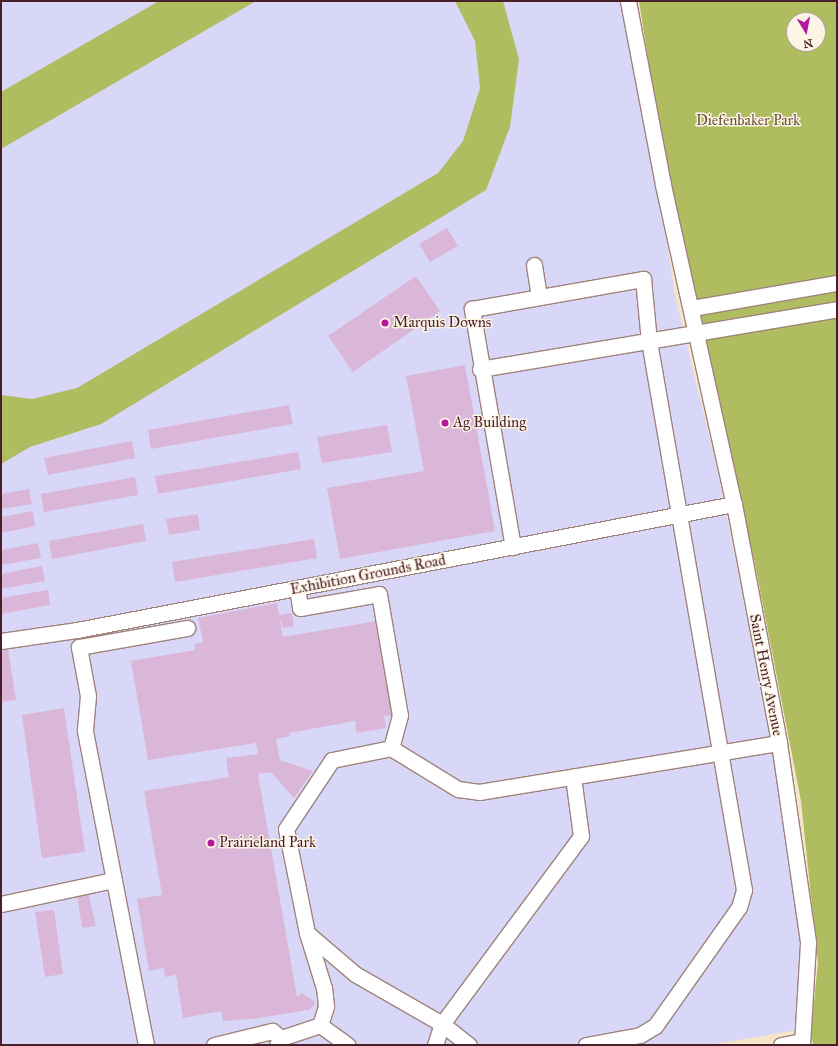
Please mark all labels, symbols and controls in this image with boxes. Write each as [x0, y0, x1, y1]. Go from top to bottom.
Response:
north arrow [786, 12, 826, 52]
text: N [802, 36, 814, 51]
park label: Diefenbaker Park [696, 112, 800, 130]
place label: Marquis Downs [393, 314, 491, 332]
marker: Marquis Downs [380, 318, 390, 328]
place label: Ag Building [453, 414, 526, 432]
marker: Ag Building [440, 418, 450, 428]
street label: Exhibition Grounds Road [289, 551, 447, 599]
street label: Saint Henry Avenue [745, 613, 787, 737]
place label: Prairieland Park [219, 834, 316, 852]
marker: Prairieland Park [206, 838, 216, 848]

